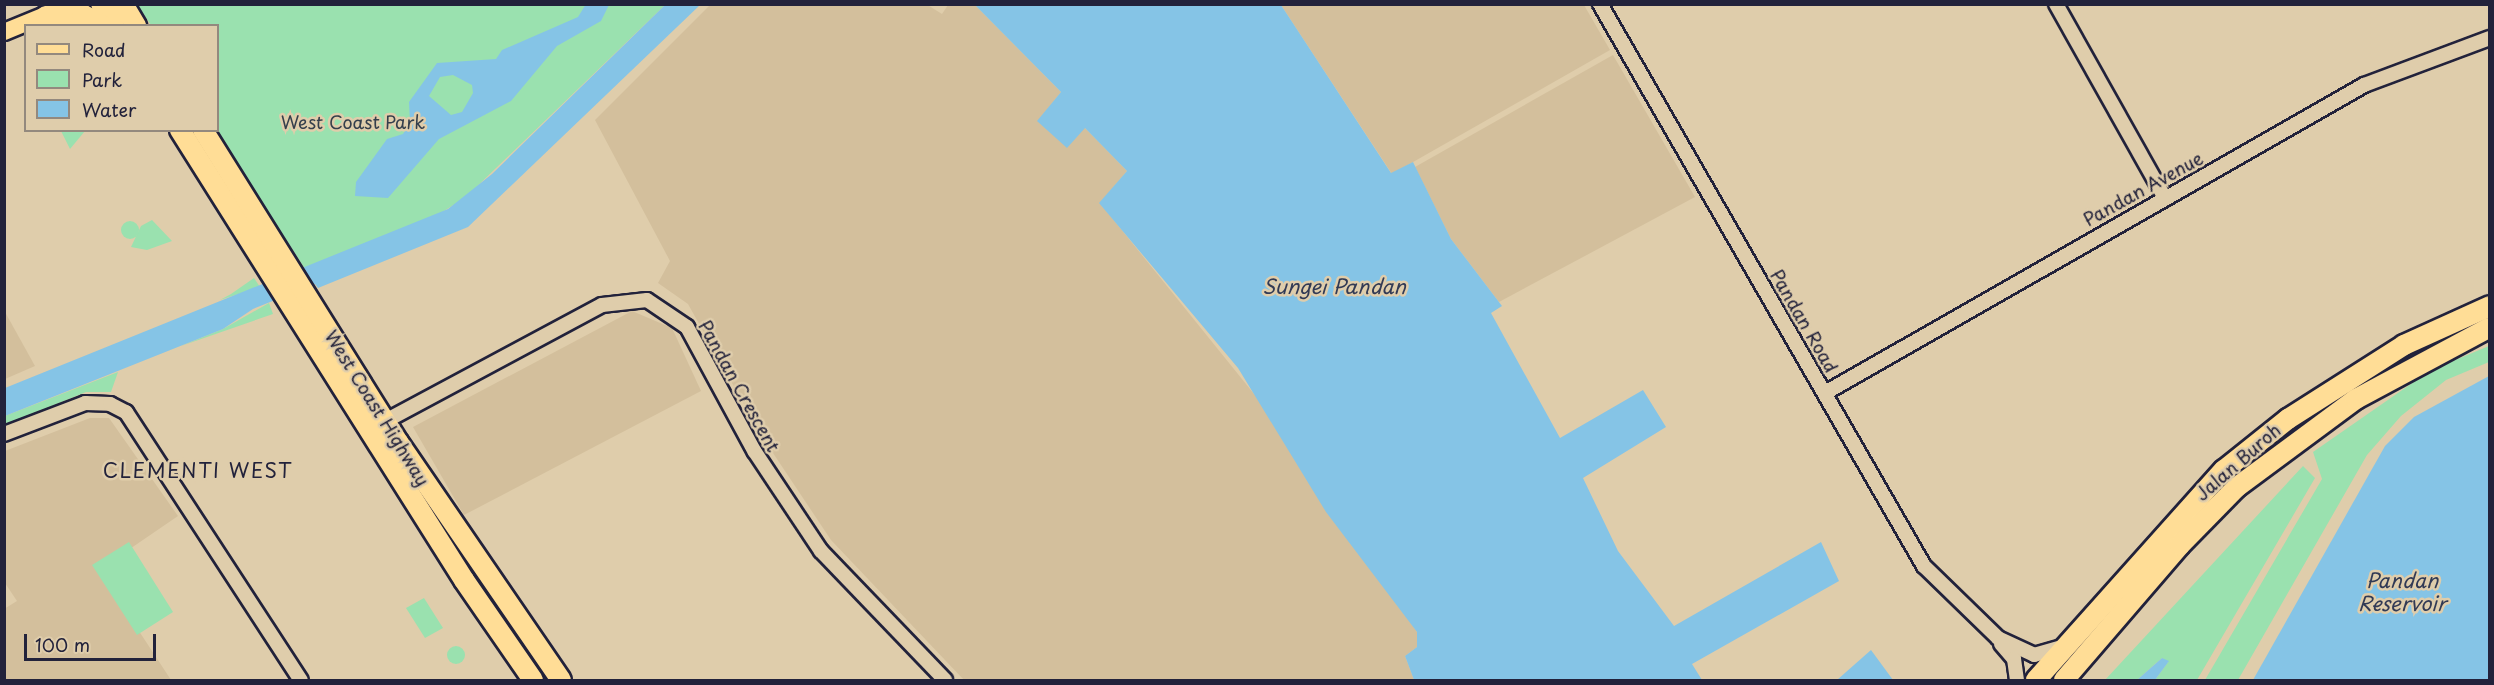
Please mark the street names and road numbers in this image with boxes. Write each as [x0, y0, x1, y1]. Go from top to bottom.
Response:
street label: Pandan Avenue [2080, 147, 2206, 231]
street label: Pandan Road [1766, 266, 1842, 376]
street label: Pandan Crescent [694, 317, 784, 455]
street label: West Coast Highway [320, 326, 434, 490]
street label: Jalan Buroh [2191, 419, 2285, 505]

